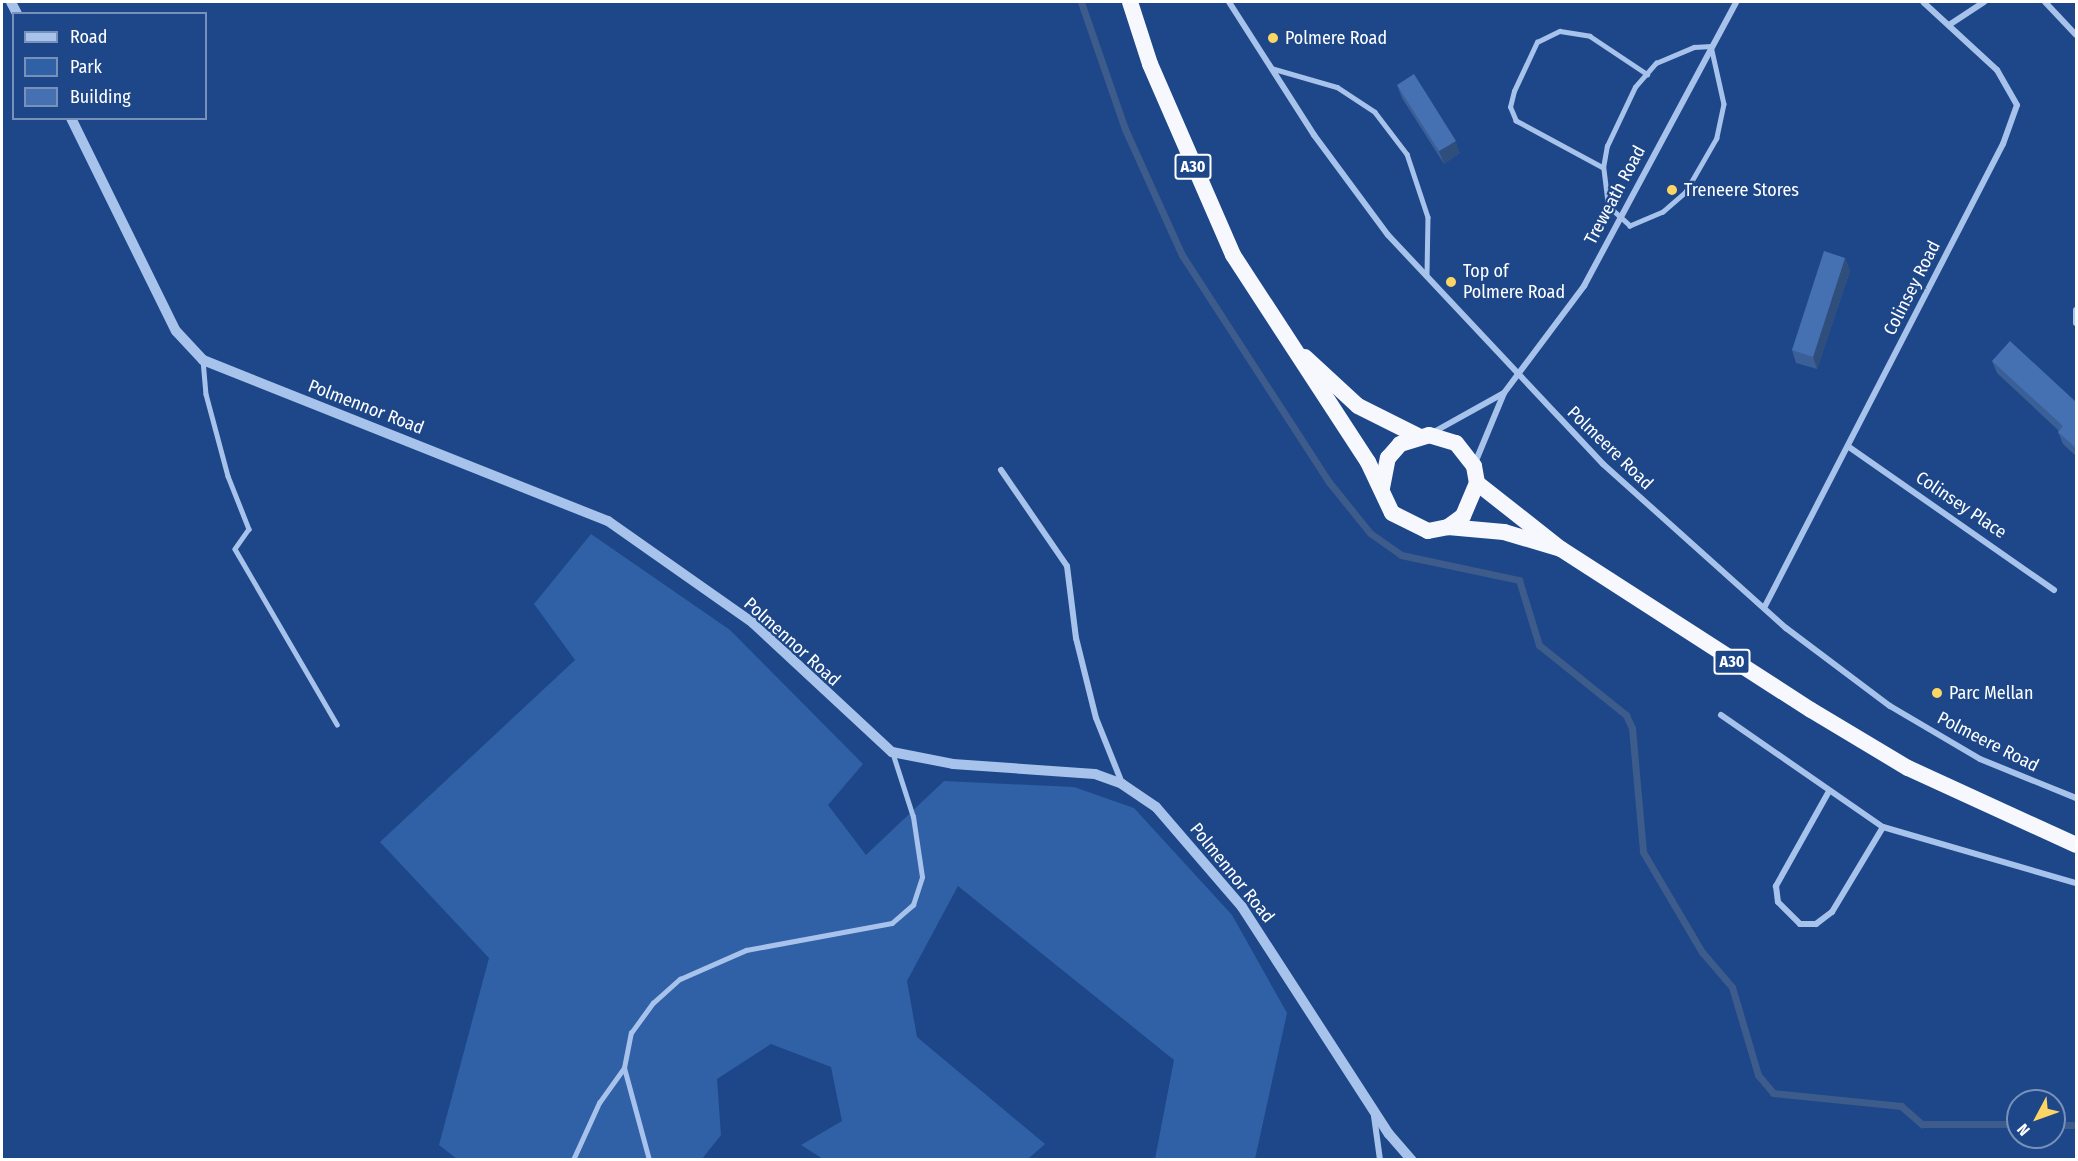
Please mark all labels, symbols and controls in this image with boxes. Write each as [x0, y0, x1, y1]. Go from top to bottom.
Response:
legend [12, 12, 207, 120]
text: Road [70, 26, 107, 48]
place label: Polmere Road [1285, 27, 1387, 49]
marker: Polmere Road [1266, 31, 1280, 45]
text: Park [70, 56, 102, 78]
text: Building [70, 86, 131, 108]
street label: Treweath Road [1580, 142, 1650, 248]
road number: A30 [1174, 154, 1212, 180]
place label: Treneere Stores [1684, 179, 1799, 201]
marker: Treneere Stores [1665, 183, 1679, 197]
street label: Colinsey Road [1879, 237, 1945, 339]
place label: Top of Polmere Road [1463, 261, 1565, 304]
marker: Top of Polmere Road [1444, 275, 1458, 289]
street label: Polmennor Road [305, 375, 427, 439]
street label: Polmeere Road [1563, 402, 1657, 494]
street label: Colinsey Place [1912, 467, 2010, 543]
street label: Polmennor Road [739, 593, 845, 691]
road number: A30 [1712, 649, 1752, 675]
place label: Parc Mellan [1949, 682, 2033, 704]
marker: Parc Mellan [1930, 686, 1944, 700]
street label: Polmeere Road [1934, 707, 2042, 777]
street label: Polmennor Road [1185, 819, 1279, 927]
north arrow [2006, 1089, 2066, 1149]
text: N [2013, 1120, 2034, 1140]

